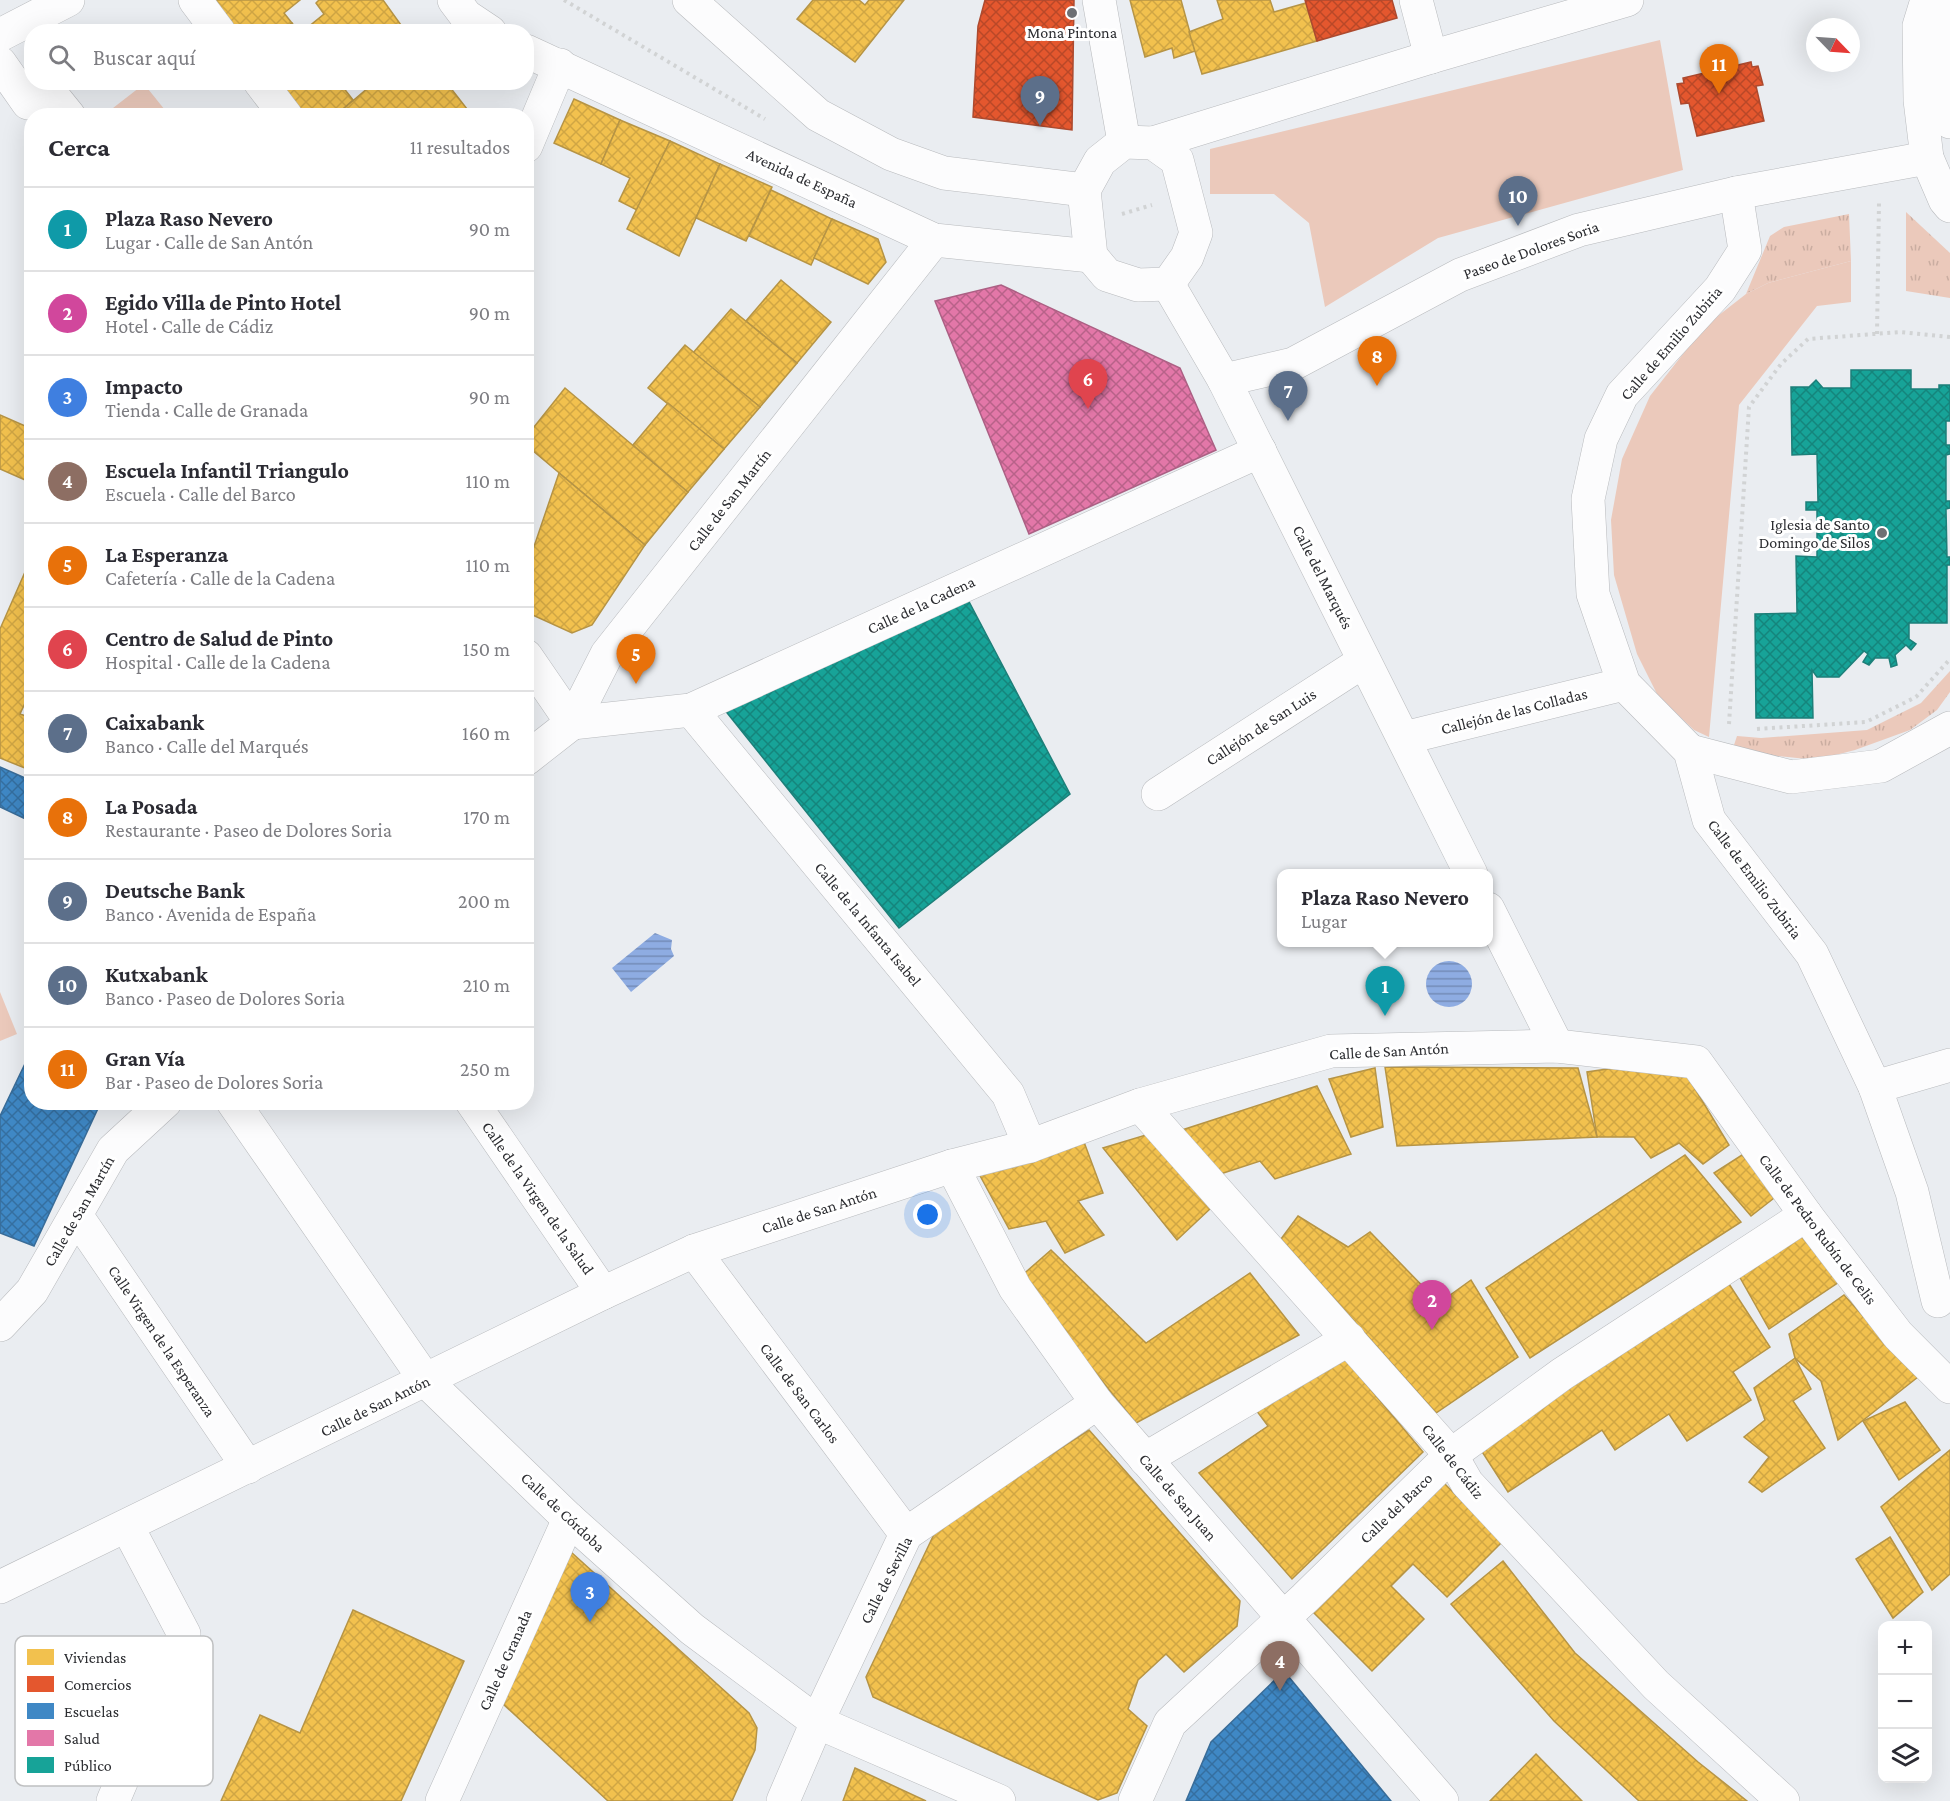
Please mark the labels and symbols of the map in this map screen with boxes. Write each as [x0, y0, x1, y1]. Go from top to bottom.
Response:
marker: Mona Pintona [1065, 6, 1079, 20]
north arrow [1806, 18, 1860, 72]
place label: Mona Pintona [1027, 24, 1118, 41]
pin: 11 [1700, 44, 1738, 94]
pin: 9 [1020, 76, 1060, 126]
street label: Avenida de España [744, 145, 860, 212]
pin: 10 [1498, 176, 1538, 226]
street label: Paseo de Dolores Soria [1461, 217, 1602, 282]
street label: Calle de Emilio Zubiria [1617, 282, 1725, 403]
pin: 8 [1358, 336, 1396, 386]
pin: 6 [1068, 360, 1108, 409]
pin: 7 [1268, 372, 1308, 421]
street label: Calle de San Martín [684, 445, 774, 554]
place label: Iglesia de Santo Domingo de Silos [1759, 516, 1870, 552]
street label: Calle del Marqués [1289, 522, 1356, 632]
marker: Iglesia de Santo Domingo de Silos [1875, 526, 1889, 540]
street label: Calle de la Cadena [865, 572, 978, 637]
pin: 5 [616, 634, 656, 684]
street label: Callejón de San Luis [1203, 685, 1320, 770]
street label: Callejón de las Colladas [1439, 685, 1589, 738]
street label: Calle de Emilio Zubiria [1705, 816, 1806, 943]
street label: Calle de la Infanta Isabel [811, 859, 925, 989]
pin: 1 [1366, 966, 1404, 1016]
street label: Calle de San Antón [1329, 1039, 1450, 1063]
street label: Calle de la Virgen de la Salud [478, 1119, 598, 1278]
street label: Calle de Pedro Rubín de Celis [1756, 1150, 1880, 1308]
street label: Calle de San Martín [40, 1152, 118, 1269]
street label: Calle de San Antón [760, 1183, 879, 1237]
your location [913, 1200, 942, 1229]
street label: Calle Virgen de la Esperanza [104, 1262, 219, 1421]
pin: 2 [1412, 1280, 1452, 1330]
street label: Calle de San Carlos [757, 1340, 843, 1446]
street label: Calle de San Antón [318, 1372, 433, 1440]
street label: Calle de Cádiz [1419, 1420, 1487, 1502]
street label: Calle de San Juan [1135, 1450, 1221, 1545]
street label: Calle de Córdoba [518, 1469, 609, 1556]
street label: Calle del Barco [1356, 1469, 1436, 1547]
street label: Calle de Sevilla [857, 1533, 916, 1626]
pin: 3 [570, 1572, 610, 1622]
street label: Calle de Granada [475, 1606, 535, 1713]
legend [15, 1636, 213, 1786]
pin: 4 [1260, 1642, 1300, 1691]
text: Viviendas [64, 1649, 126, 1666]
text: Comercios [64, 1676, 132, 1693]
text: Escuelas [64, 1703, 119, 1720]
text: Salud [64, 1730, 101, 1747]
text: Público [64, 1757, 112, 1774]

